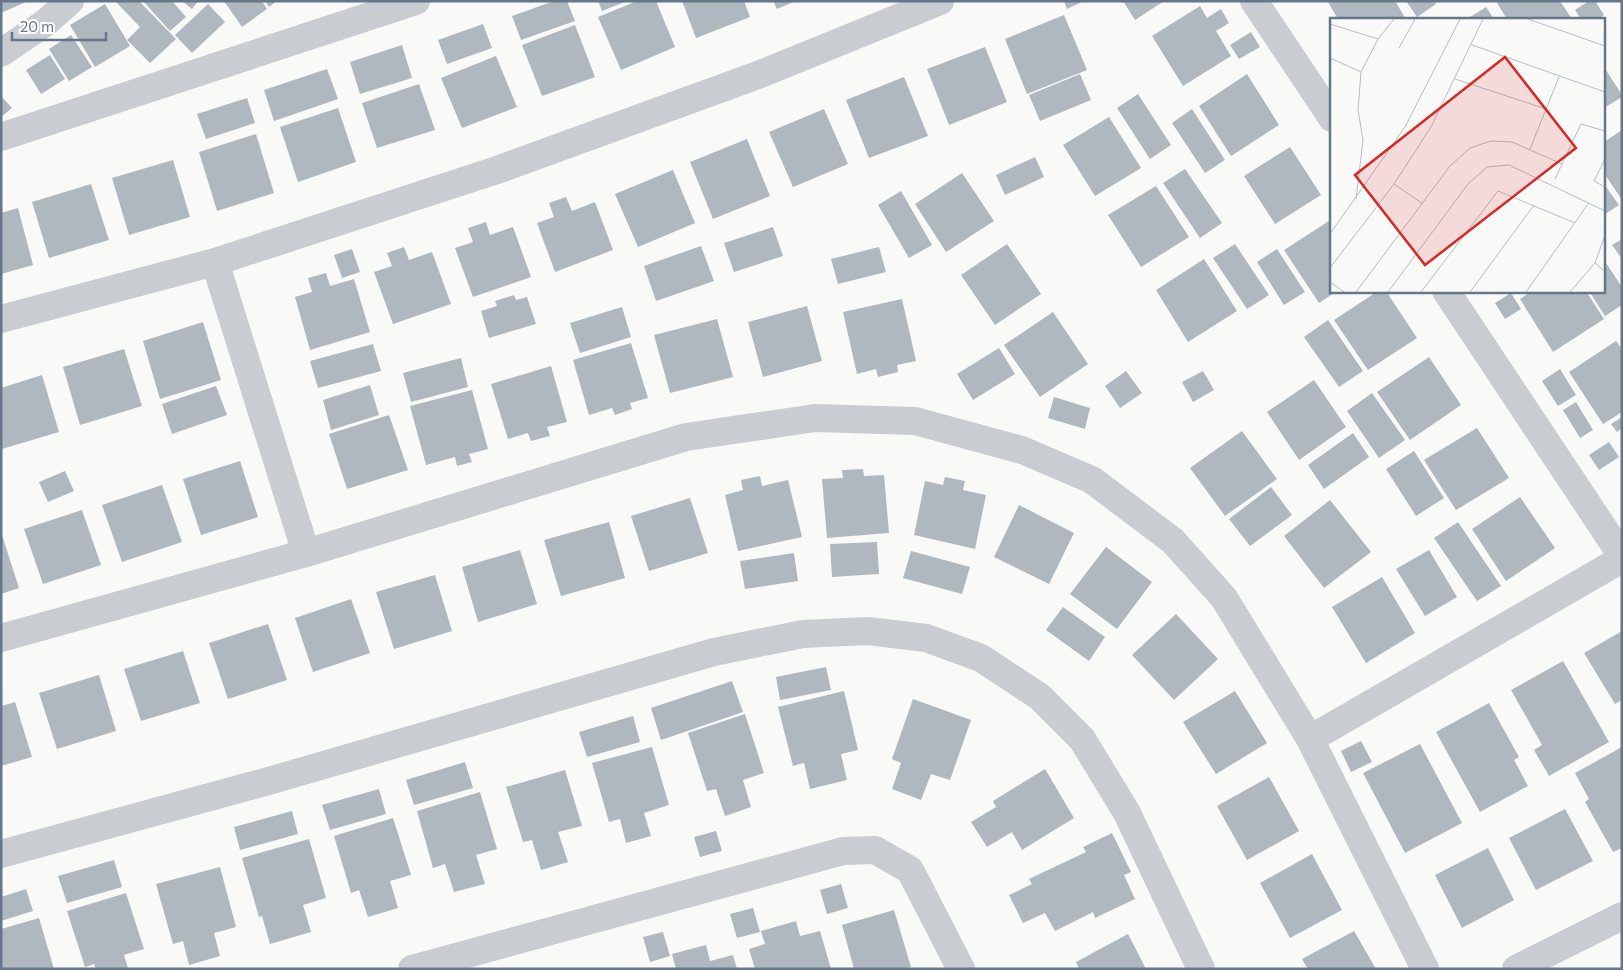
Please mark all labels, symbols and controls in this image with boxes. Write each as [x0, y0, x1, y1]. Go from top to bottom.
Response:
scale bar [12, 10, 106, 42]
text: 20 m [20, 17, 54, 35]
inset map [1330, 18, 1606, 292]

